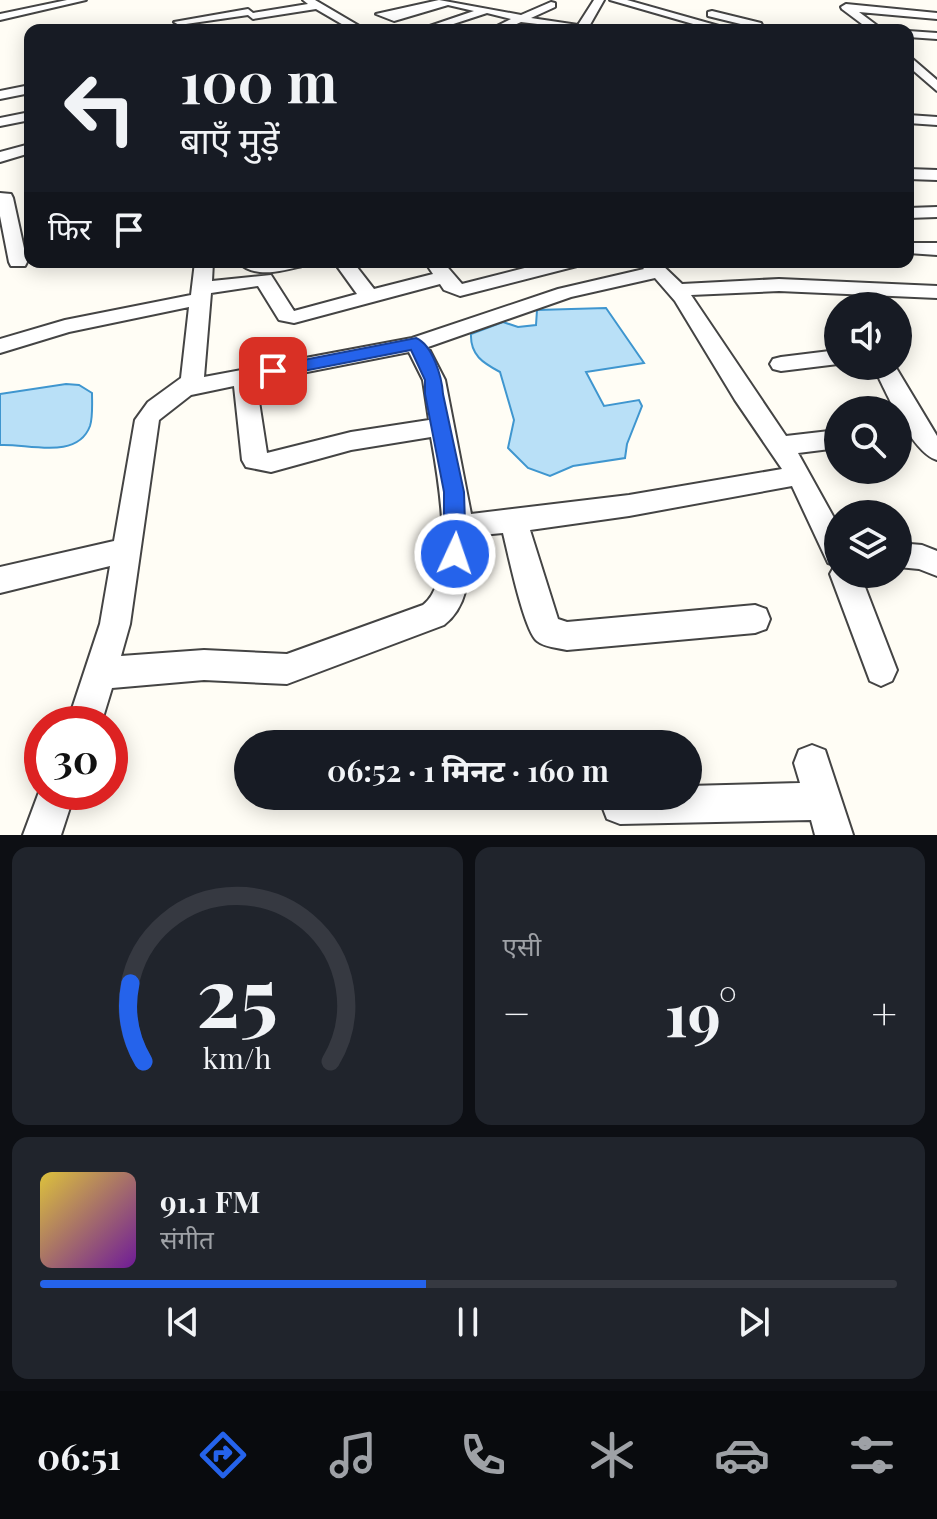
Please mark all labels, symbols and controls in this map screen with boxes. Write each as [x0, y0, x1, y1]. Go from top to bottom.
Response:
text: 100 m [180, 43, 337, 118]
icon: left [48, 56, 152, 160]
text: बाएँ मुड़ें [180, 115, 280, 163]
text: फिर [48, 208, 91, 248]
icon: arrive [107, 208, 151, 252]
map controls [824, 292, 912, 588]
button: sound [824, 292, 912, 380]
pin [239, 337, 307, 405]
icon: arrive [251, 349, 295, 393]
button: search [824, 396, 912, 484]
button: layers [824, 500, 912, 588]
position arrow [413, 512, 497, 596]
speed limit sign: 30 [24, 706, 128, 810]
text: 06:52 · 1 मिनट · 160 m [327, 750, 609, 790]
text: एसी [503, 928, 541, 963]
text: 25 [196, 938, 278, 1049]
text: 19° [665, 972, 737, 1052]
text: − [503, 982, 531, 1041]
text: + [871, 982, 897, 1041]
text: km/h [203, 1038, 272, 1076]
text: 91.1 FM [160, 1181, 260, 1221]
text: संगीत [160, 1221, 214, 1256]
icon: previous [161, 1300, 205, 1344]
icon: pause [446, 1300, 490, 1344]
icon: next [732, 1300, 776, 1344]
icon: directions [195, 1427, 251, 1483]
icon: music [325, 1427, 381, 1483]
icon: phone [455, 1427, 511, 1483]
icon: climate [584, 1427, 640, 1483]
icon: car [714, 1427, 770, 1483]
icon: filters [844, 1427, 900, 1483]
text: 06:51 [37, 1431, 121, 1479]

